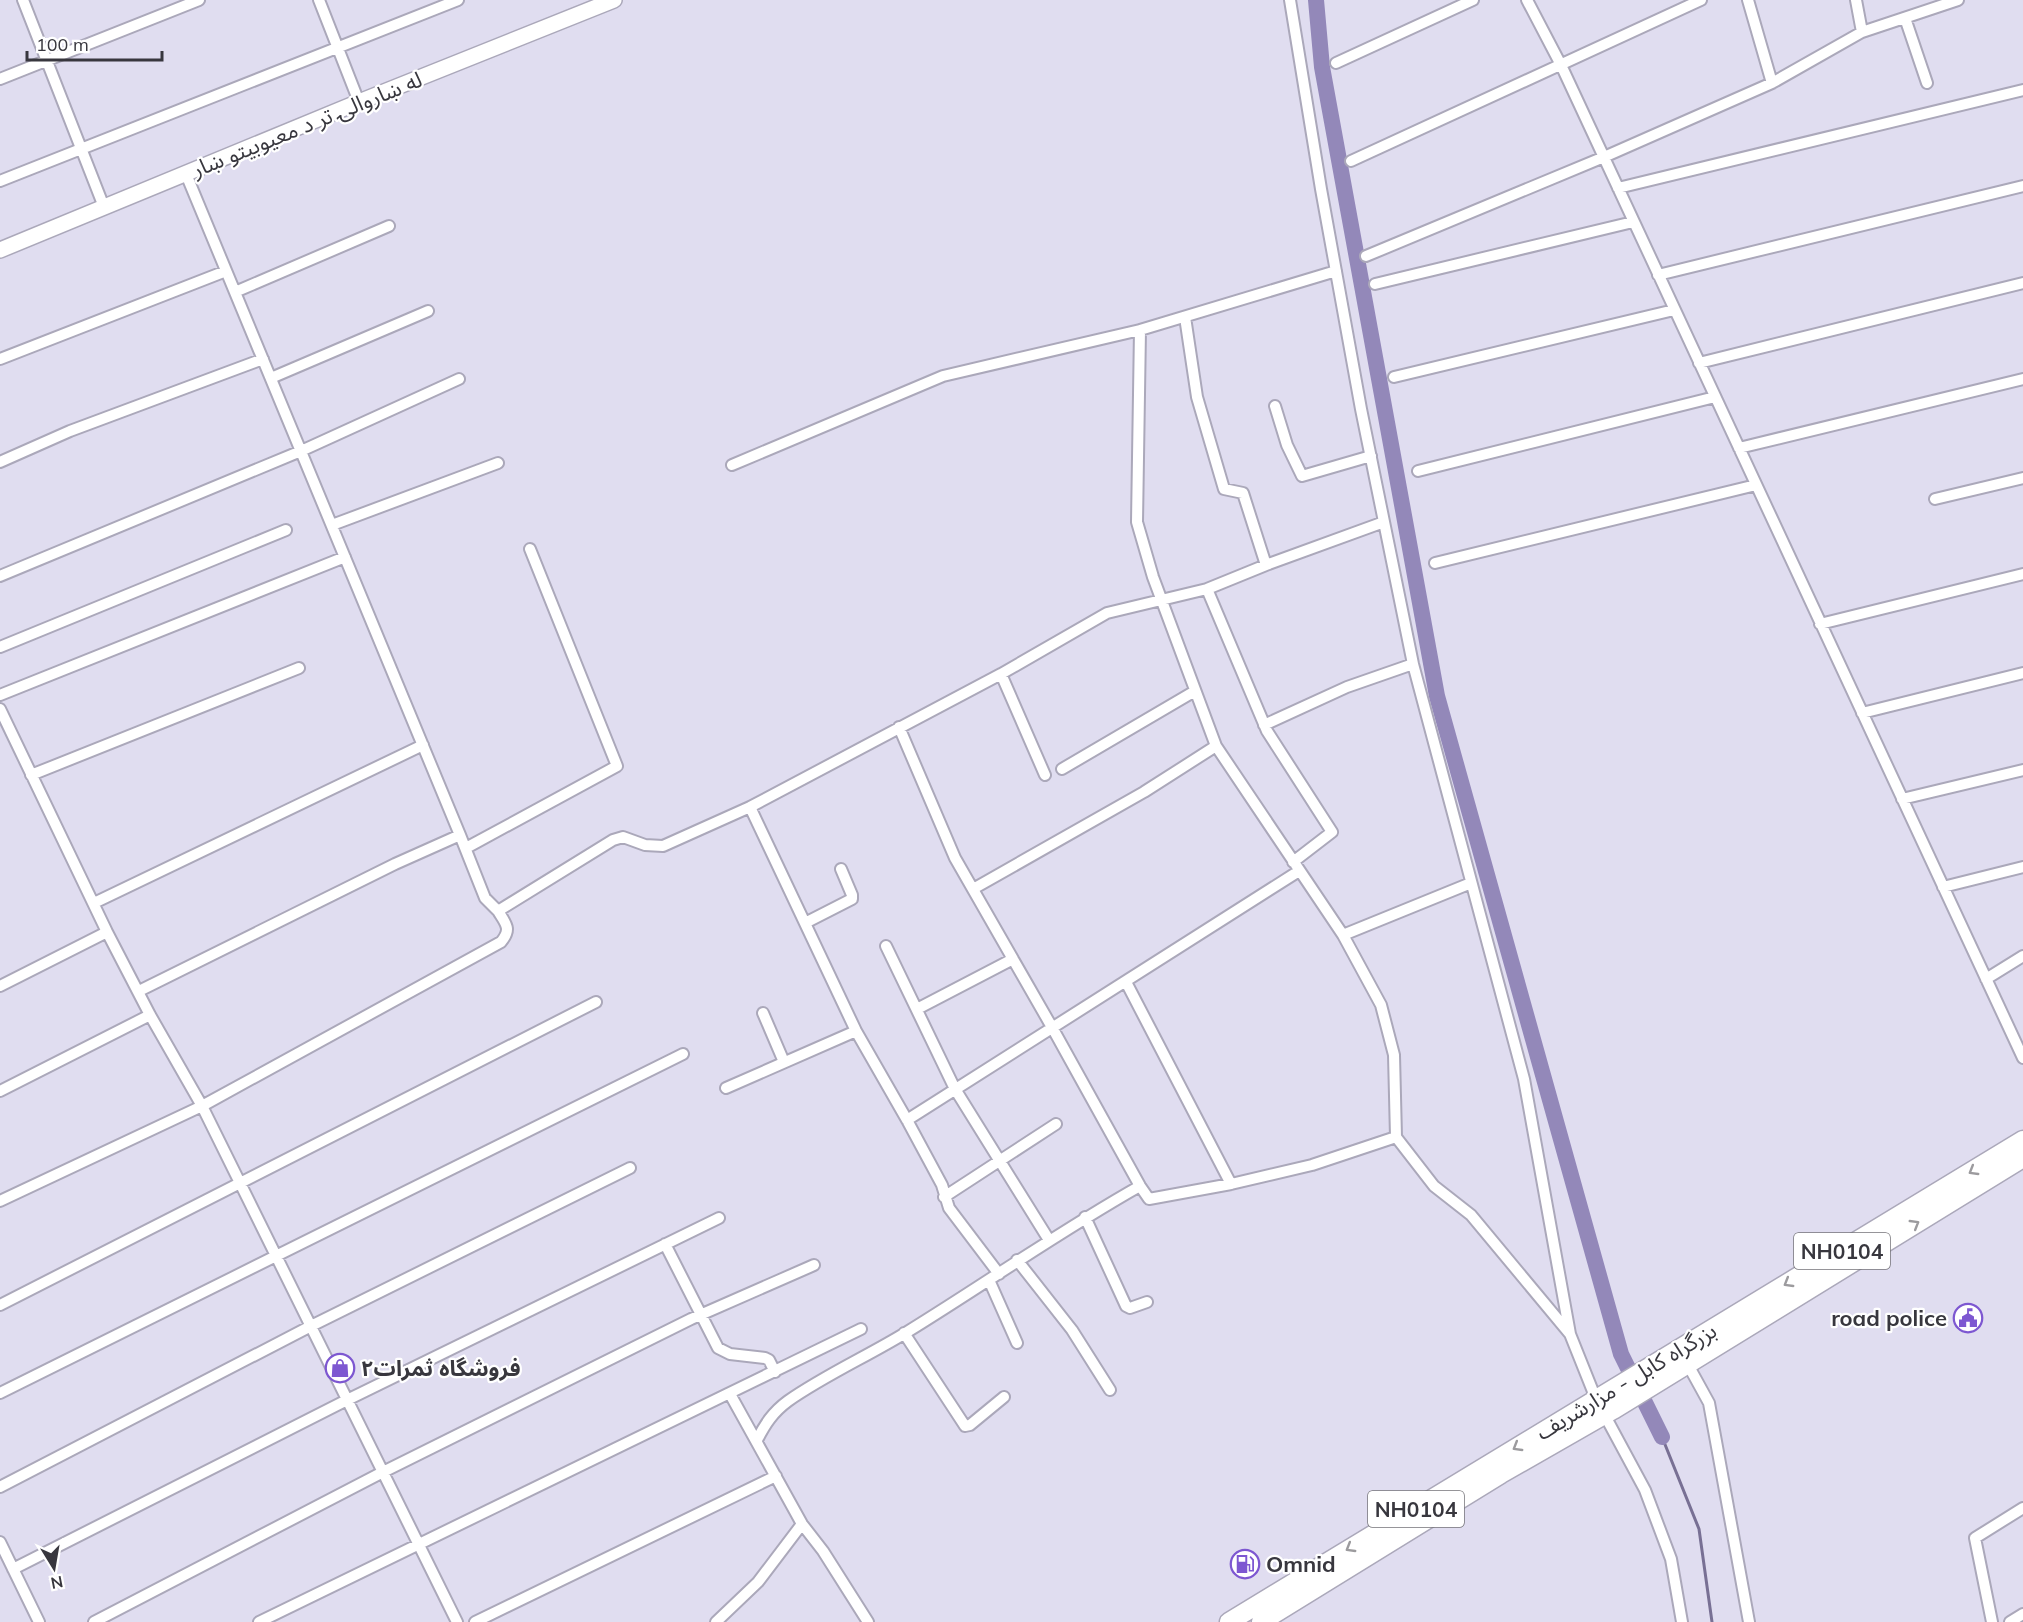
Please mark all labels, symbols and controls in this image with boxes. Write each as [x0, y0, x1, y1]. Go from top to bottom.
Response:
scale bar [27, 24, 162, 62]
text: 100 m [36, 33, 89, 56]
street label: له ښاروالۍ تر د معیوبیتو ښار [187, 65, 426, 183]
one-way arrow [1969, 1163, 1979, 1175]
one-way arrow [1909, 1219, 1919, 1231]
road number: NH0104 [1794, 1233, 1890, 1269]
one-way arrow [1784, 1276, 1795, 1287]
public building icon: road police [1952, 1302, 1984, 1334]
place label: road police [1831, 1304, 1947, 1332]
street label: بزرگراه کابل - مزارشریف [1531, 1316, 1721, 1446]
shop icon: فروشگاه ثمرات٢ [324, 1352, 356, 1384]
place label: فروشگاه ثمرات٢ [361, 1354, 521, 1382]
one-way arrow [1513, 1440, 1523, 1452]
road number: NH0104 [1368, 1491, 1464, 1527]
north arrow [24, 1538, 84, 1598]
one-way arrow [1346, 1541, 1356, 1553]
fuel station icon: Omnid [1229, 1548, 1261, 1580]
place label: Omnid [1266, 1550, 1336, 1578]
text: N [49, 1572, 65, 1594]

